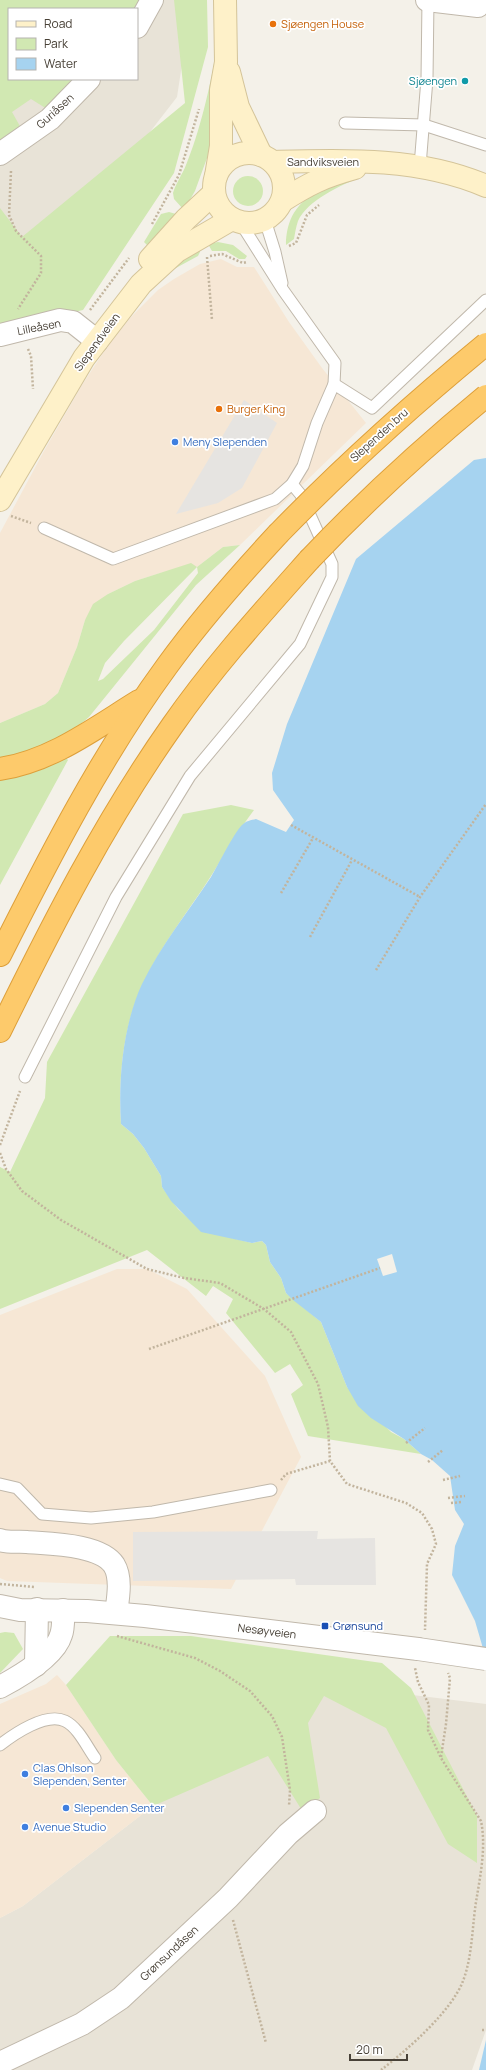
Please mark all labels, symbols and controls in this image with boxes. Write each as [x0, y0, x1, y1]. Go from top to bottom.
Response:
legend [8, 8, 138, 80]
text: Road [44, 15, 72, 32]
place label: Sjøengen House [281, 16, 365, 31]
marker: Sjøengen House [268, 19, 278, 29]
text: Park [44, 35, 69, 52]
text: Water [44, 55, 78, 72]
place label: Sjøengen [409, 73, 457, 88]
marker: Sjøengen [460, 76, 470, 86]
street label: Guriåsen [33, 90, 77, 131]
street label: Sandviksveien [287, 154, 359, 169]
street label: Slependveien [70, 310, 123, 374]
street label: Lilleåsen [16, 315, 62, 338]
place label: Burger King [227, 401, 285, 416]
marker: Burger King [214, 404, 224, 414]
street label: Slependen bru [346, 404, 411, 465]
place label: Meny Slependen [183, 434, 267, 449]
marker: Meny Slependen [170, 437, 180, 447]
place label: Grønsund [333, 1618, 383, 1633]
street label: Nesøyveien [237, 1619, 297, 1642]
marker: Grønsund [320, 1621, 330, 1631]
place label: Clas Ohlson Slependen, Senter [33, 1760, 127, 1788]
marker: Clas Ohlson Slependen, Senter [20, 1769, 30, 1779]
place label: Slependen Senter [74, 1800, 165, 1815]
marker: Slependen Senter [61, 1803, 71, 1813]
place label: Avenue Studio [33, 1819, 107, 1834]
marker: Avenue Studio [20, 1822, 30, 1832]
street label: Grønsundåsen [136, 1922, 201, 1984]
scale bar [350, 2036, 407, 2062]
text: 20 m [356, 2041, 383, 2058]

